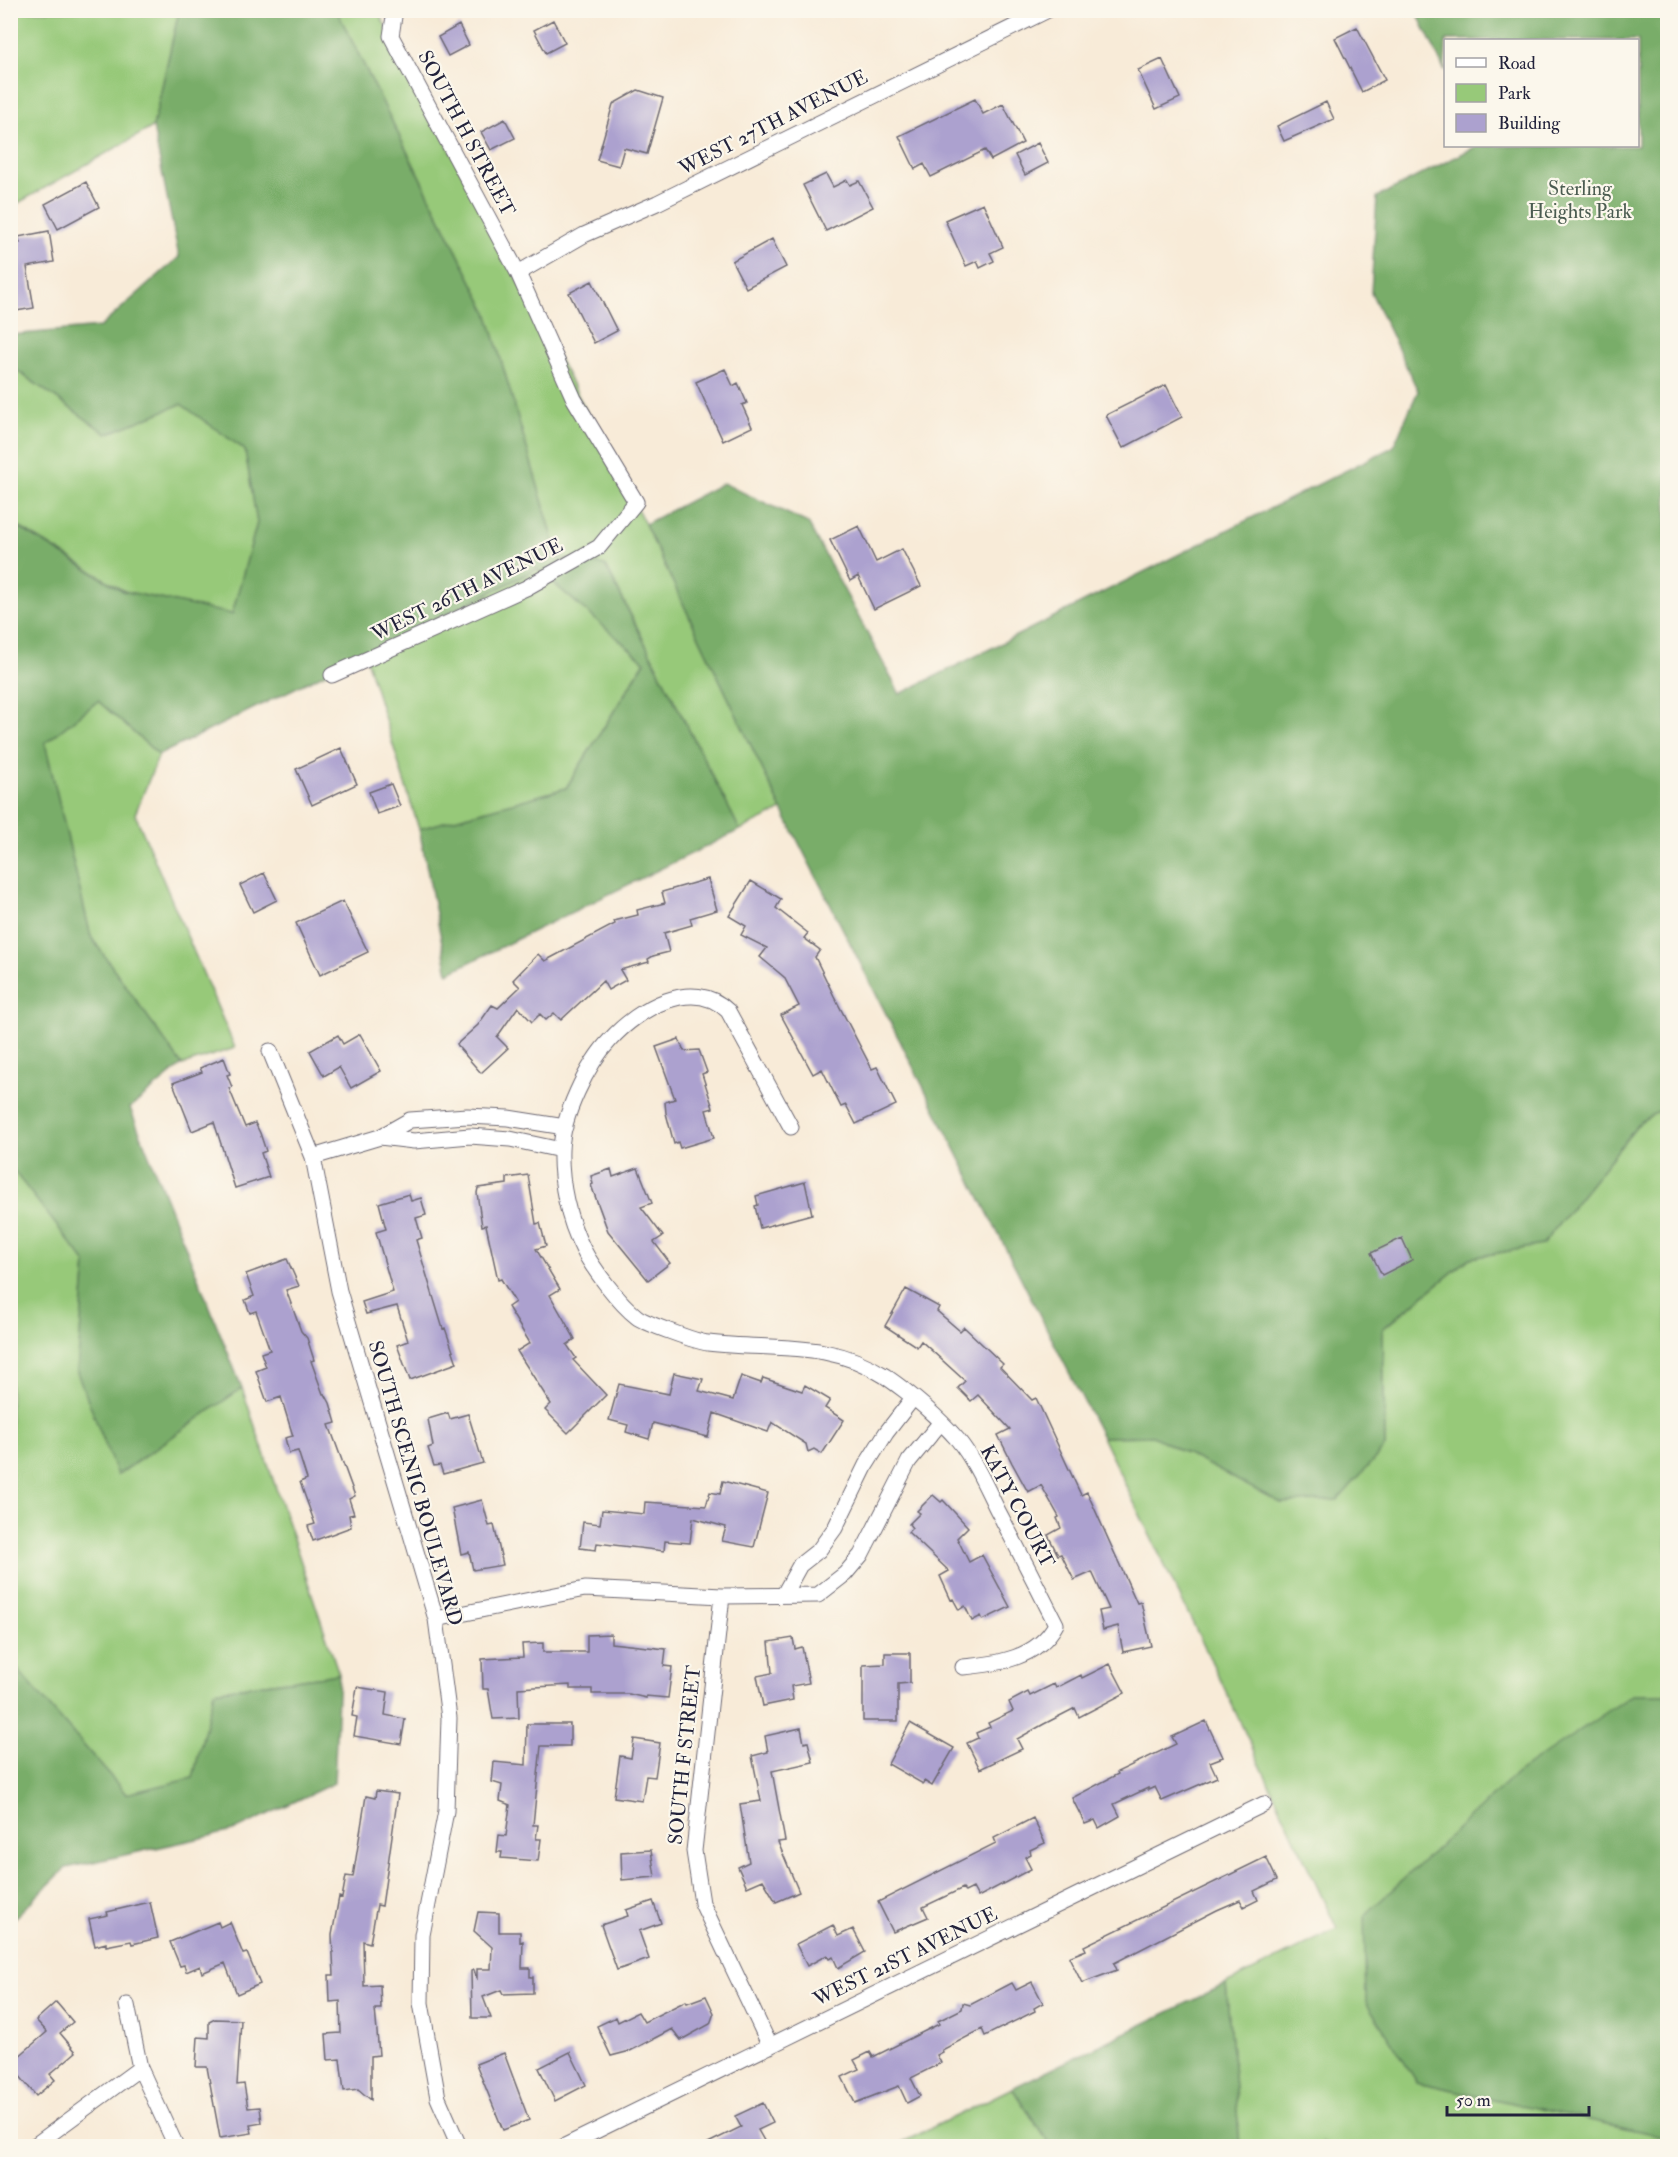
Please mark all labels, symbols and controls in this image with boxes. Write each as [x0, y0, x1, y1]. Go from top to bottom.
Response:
legend [1444, 39, 1639, 147]
street label: SOUTH H STREET [412, 46, 521, 220]
text: Road [1498, 52, 1536, 75]
street label: WEST 27TH AVENUE [674, 64, 872, 181]
text: Park [1498, 82, 1531, 105]
text: Building [1498, 112, 1561, 135]
park label: Sterling Heights Park [1528, 176, 1632, 224]
street label: WEST 26TH AVENUE [367, 532, 567, 647]
street label: SOUTH SCENIC BOULEVARD [363, 1338, 468, 1629]
street label: KATY COURT [975, 1441, 1060, 1572]
street label: SOUTH F STREET [663, 1664, 706, 1846]
street label: WEST 21ST AVENUE [808, 1901, 1001, 2012]
scale bar [1447, 2079, 1590, 2117]
text: 50 m [1456, 2089, 1491, 2112]

